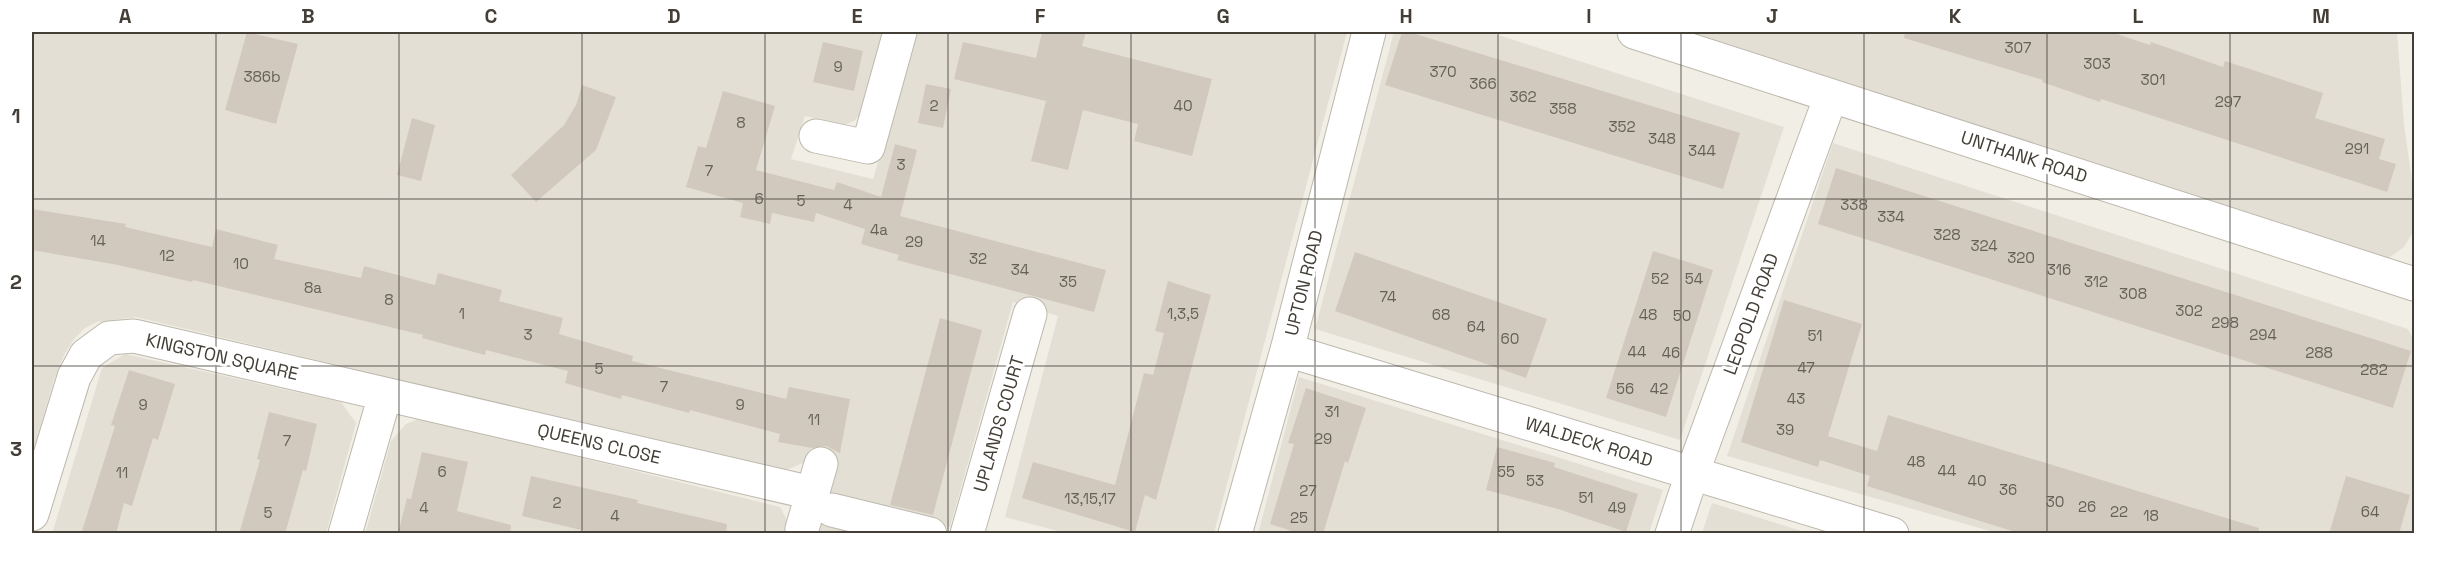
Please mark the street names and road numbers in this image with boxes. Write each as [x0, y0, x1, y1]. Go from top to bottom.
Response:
street label: UNTHANK ROAD [1958, 125, 2090, 188]
street label: UPTON ROAD [1279, 228, 1328, 338]
street label: LEOPOLD ROAD [1718, 250, 1783, 378]
street label: KINGSTON SQUARE [144, 328, 301, 385]
street label: UPLANDS COURT [968, 353, 1029, 495]
street label: WALDECK ROAD [1523, 411, 1656, 472]
street label: QUEENS CLOSE [535, 418, 663, 469]

